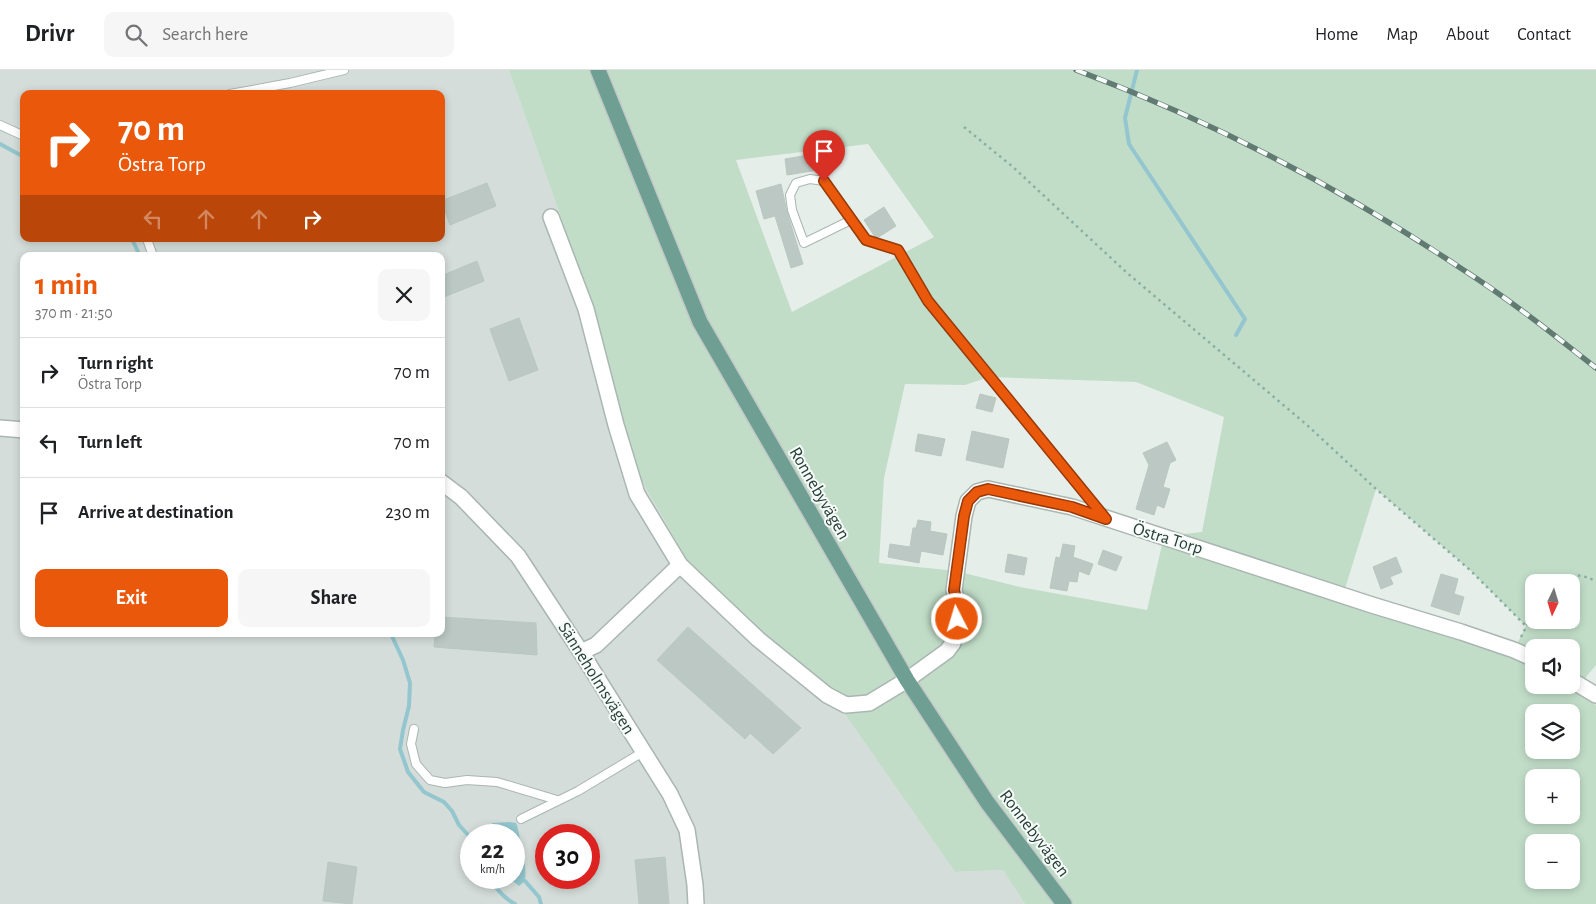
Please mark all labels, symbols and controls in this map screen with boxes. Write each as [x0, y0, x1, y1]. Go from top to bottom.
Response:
search box [104, 12, 454, 57]
icon: search [122, 21, 150, 49]
text: Drivr [25, 22, 74, 46]
text: Search here [162, 25, 248, 44]
text: Home [1315, 26, 1358, 44]
text: Map [1386, 26, 1418, 44]
text: About [1446, 26, 1489, 44]
text: Contact [1517, 26, 1571, 44]
icon: right [35, 110, 100, 175]
text: 70 m [118, 112, 185, 147]
pin [803, 130, 845, 181]
icon: arrive [810, 137, 838, 165]
text: Östra Torp [118, 153, 206, 175]
icon: left [139, 205, 167, 233]
icon: ahead [192, 205, 220, 233]
icon: ahead [245, 205, 273, 233]
icon: right [298, 205, 326, 233]
button: close [378, 269, 430, 321]
text: 1 min [35, 270, 98, 300]
text: 370 m · 21:50 [35, 305, 113, 321]
text: Turn right [78, 354, 153, 373]
icon: right [35, 359, 63, 387]
text: 70 m [394, 363, 430, 382]
text: Östra Torp [78, 376, 142, 392]
icon: left [35, 429, 63, 457]
text: Turn left [78, 433, 142, 452]
text: 70 m [394, 433, 430, 452]
street label: Ronnebyvägen [785, 444, 853, 543]
icon: arrive [35, 499, 63, 527]
text: Arrive at destination [78, 503, 234, 522]
text: 230 m [385, 503, 430, 522]
street label: Östra Torp [1131, 518, 1205, 558]
button: Exit [35, 569, 228, 627]
button: Share [238, 569, 430, 627]
north arrow [1525, 574, 1580, 629]
map controls [1525, 574, 1580, 889]
position arrow [930, 592, 982, 644]
street label: Sänneholmsvägen [554, 619, 638, 738]
button: sound [1525, 639, 1580, 694]
button: layers [1525, 704, 1580, 759]
button: + [1525, 769, 1580, 824]
street label: Ronnebyvägen [996, 787, 1072, 880]
speed limit sign: 30 [535, 824, 600, 889]
button: − [1525, 834, 1580, 889]
text: 22 [481, 838, 504, 863]
text: km/h [480, 863, 505, 875]

